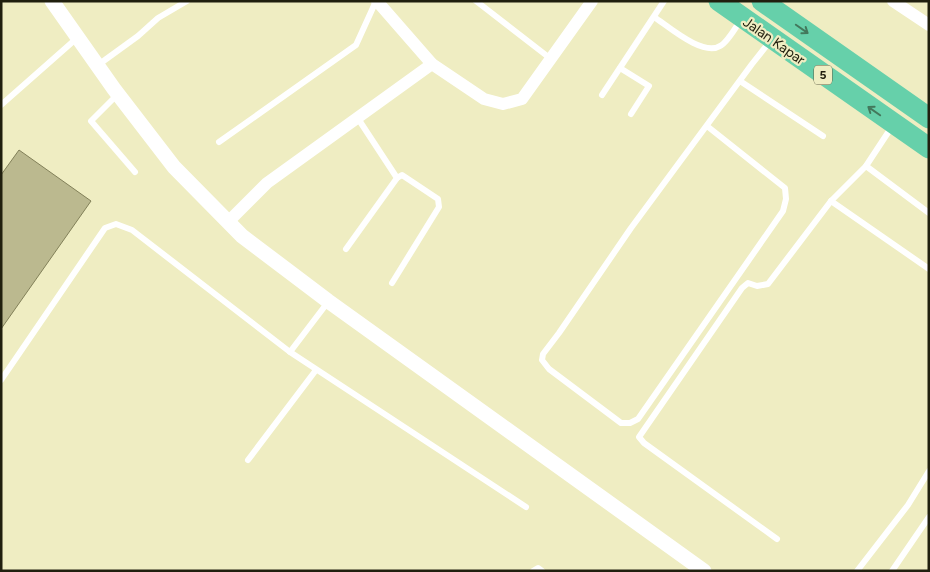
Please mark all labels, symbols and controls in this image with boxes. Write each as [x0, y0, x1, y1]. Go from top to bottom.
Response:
street label: Jalan Kapar [740, 14, 808, 69]
one-way arrow [794, 24, 808, 34]
road number: 5 [814, 66, 832, 84]
one-way arrow [867, 106, 881, 116]

